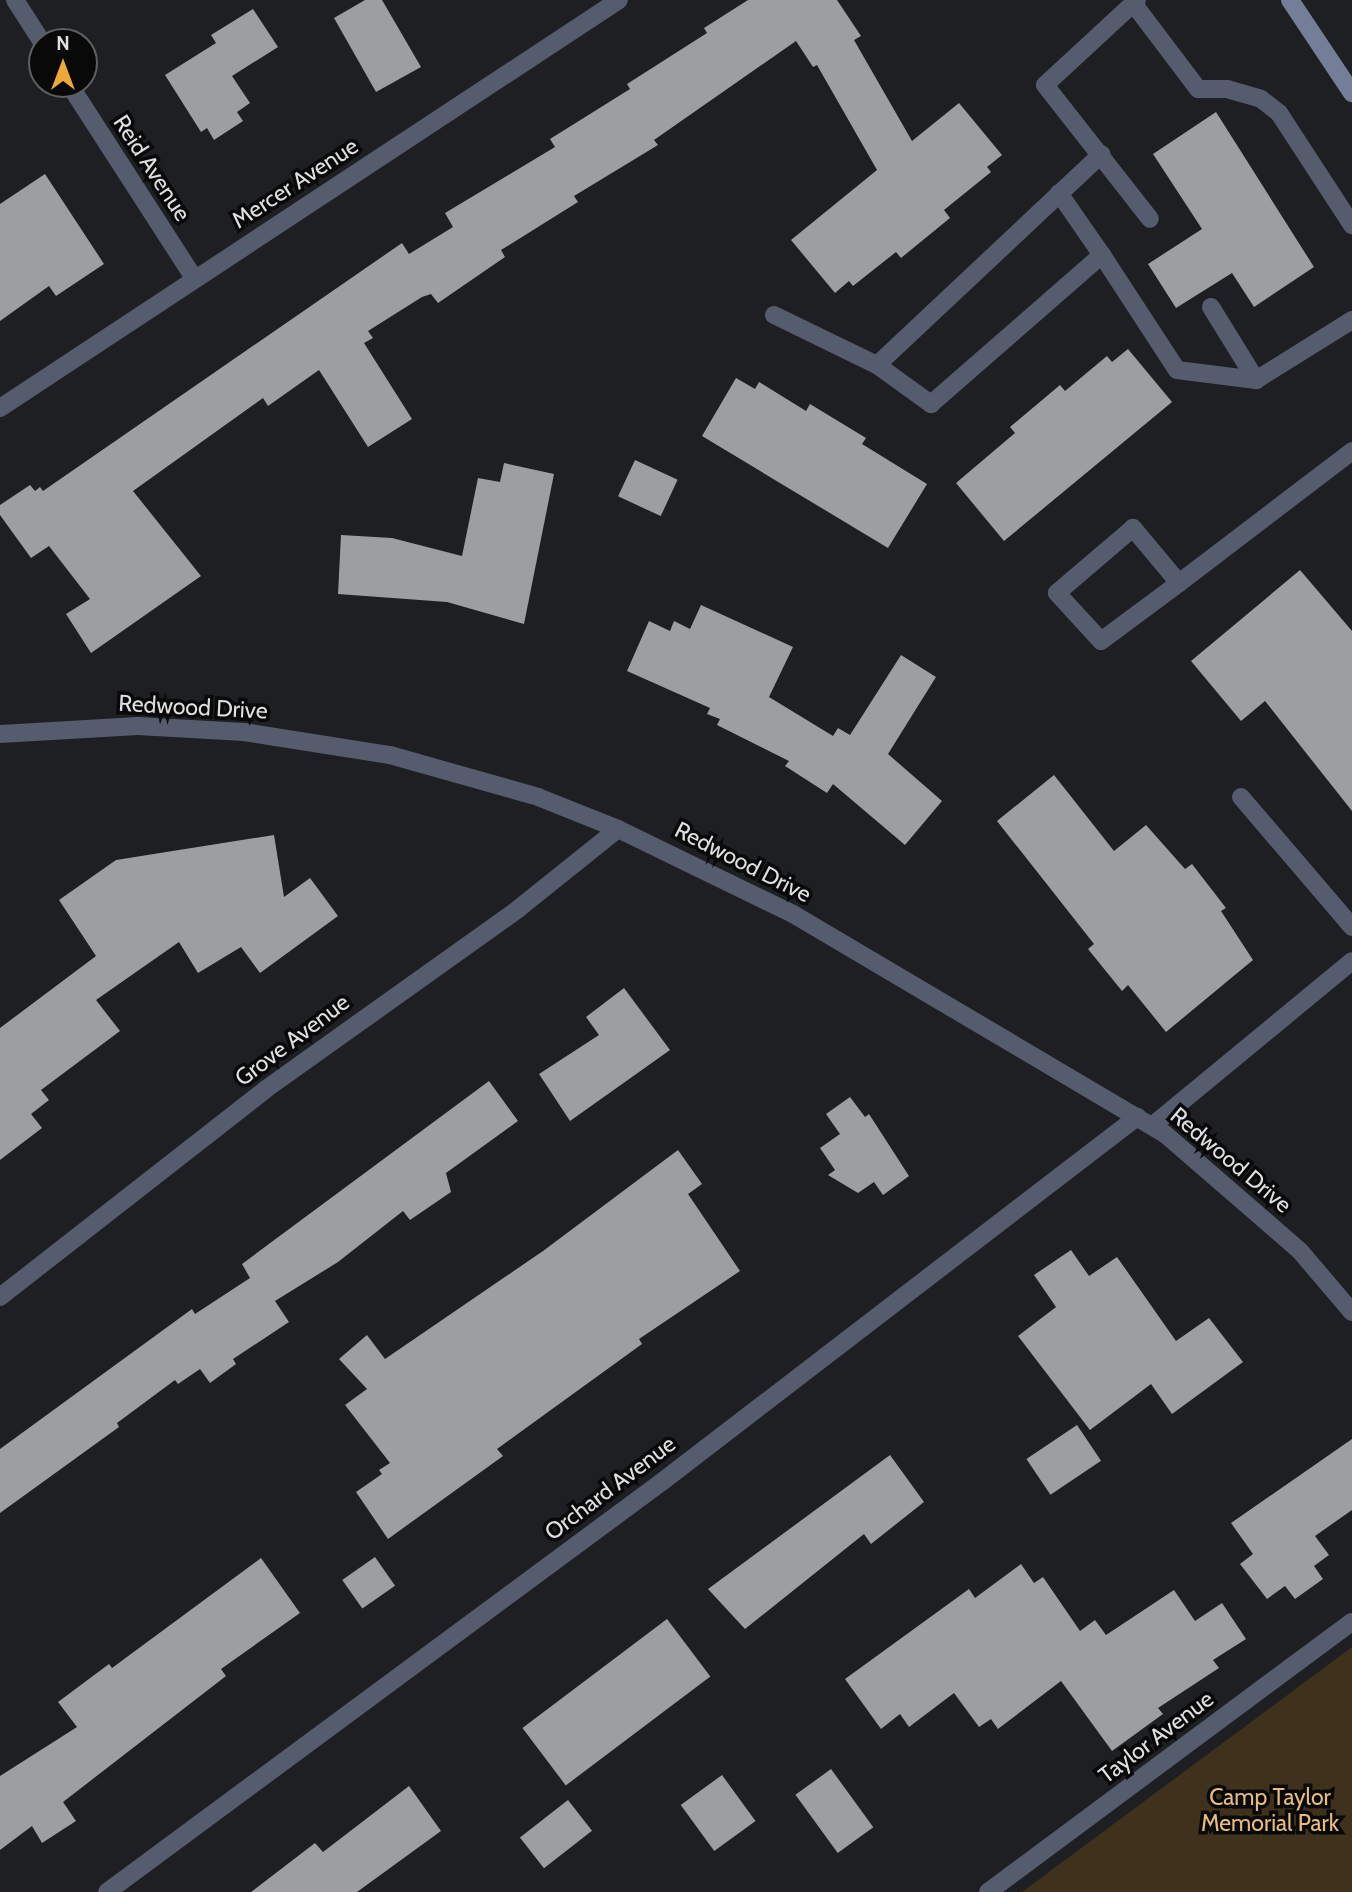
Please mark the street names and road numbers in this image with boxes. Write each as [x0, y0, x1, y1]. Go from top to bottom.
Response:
street label: Reid Avenue [107, 110, 197, 226]
street label: Mercer Avenue [227, 132, 363, 234]
street label: Redwood Drive [118, 689, 268, 725]
street label: Redwood Drive [670, 816, 816, 908]
street label: Grove Avenue [229, 988, 355, 1092]
street label: Redwood Drive [1165, 1101, 1297, 1219]
street label: Orchard Avenue [539, 1430, 681, 1546]
street label: Taylor Avenue [1093, 1685, 1219, 1789]

